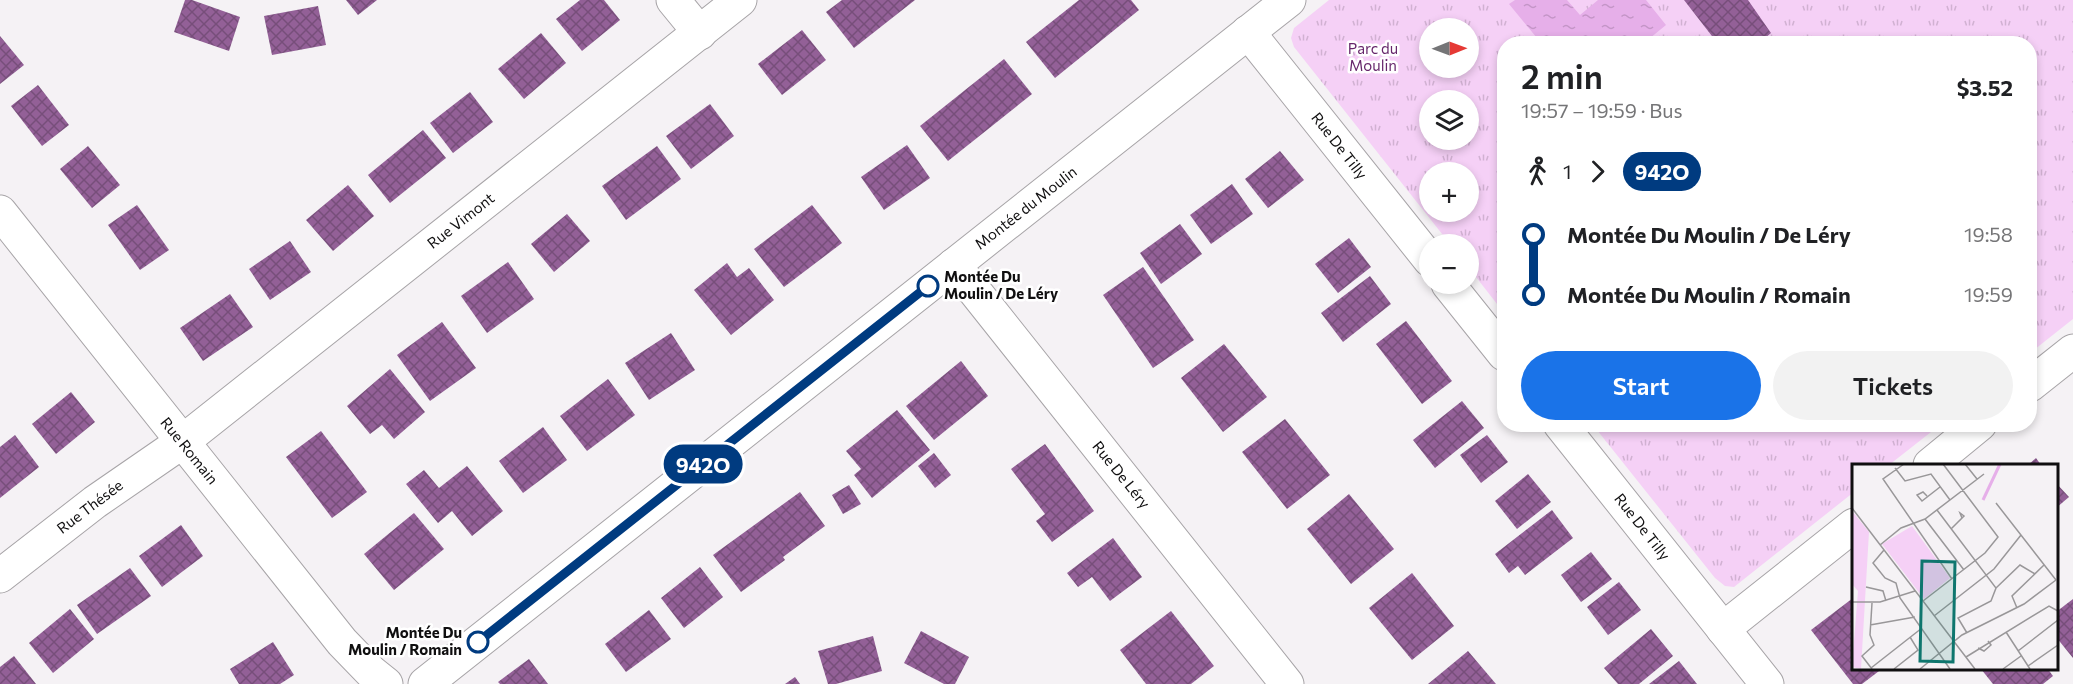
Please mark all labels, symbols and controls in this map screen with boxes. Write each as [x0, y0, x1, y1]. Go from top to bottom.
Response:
north arrow [1419, 18, 1479, 78]
map controls [1419, 18, 1479, 294]
park label: Parc du Moulin [1348, 39, 1398, 74]
text: 2 min [1521, 55, 1603, 96]
text: $3.52 [1957, 74, 2013, 101]
button: layers [1419, 90, 1479, 150]
text: 19:57 – 19:59 · Bus [1521, 98, 1683, 122]
street label: Rue De Tilly [1308, 108, 1372, 183]
icon: walk [1521, 155, 1554, 188]
icon: forward [1581, 155, 1614, 188]
text: 1 [1563, 159, 1572, 183]
text: 942O [1635, 159, 1689, 184]
street label: Montée du Moulin [971, 162, 1080, 253]
button: + [1419, 162, 1479, 222]
street label: Rue Vimont [423, 188, 497, 252]
text: Montée Du Moulin / De Léry [1567, 221, 1851, 248]
text: 19:58 [1964, 222, 2013, 246]
button: − [1419, 234, 1479, 294]
place label: Montée Du Moulin / De Léry [944, 267, 1059, 302]
marker: Montée Du Moulin / De Léry [917, 275, 939, 297]
text: Montée Du Moulin / Romain [1567, 281, 1851, 308]
text: 19:59 [1964, 282, 2013, 306]
button: Start [1521, 351, 1761, 420]
button: Tickets [1773, 351, 2013, 420]
street label: Rue Romain [157, 413, 222, 488]
street label: Rue De Léry [1089, 437, 1154, 512]
line badge: 942O [661, 444, 745, 484]
text: 942O [676, 452, 730, 477]
inset map [1852, 464, 2058, 669]
street label: Rue Thésée [53, 476, 126, 537]
street label: Rue De Tilly [1611, 489, 1675, 564]
place label: Montée Du Moulin / Romain [348, 623, 462, 658]
marker: Montée Du Moulin / Romain [467, 631, 489, 653]

